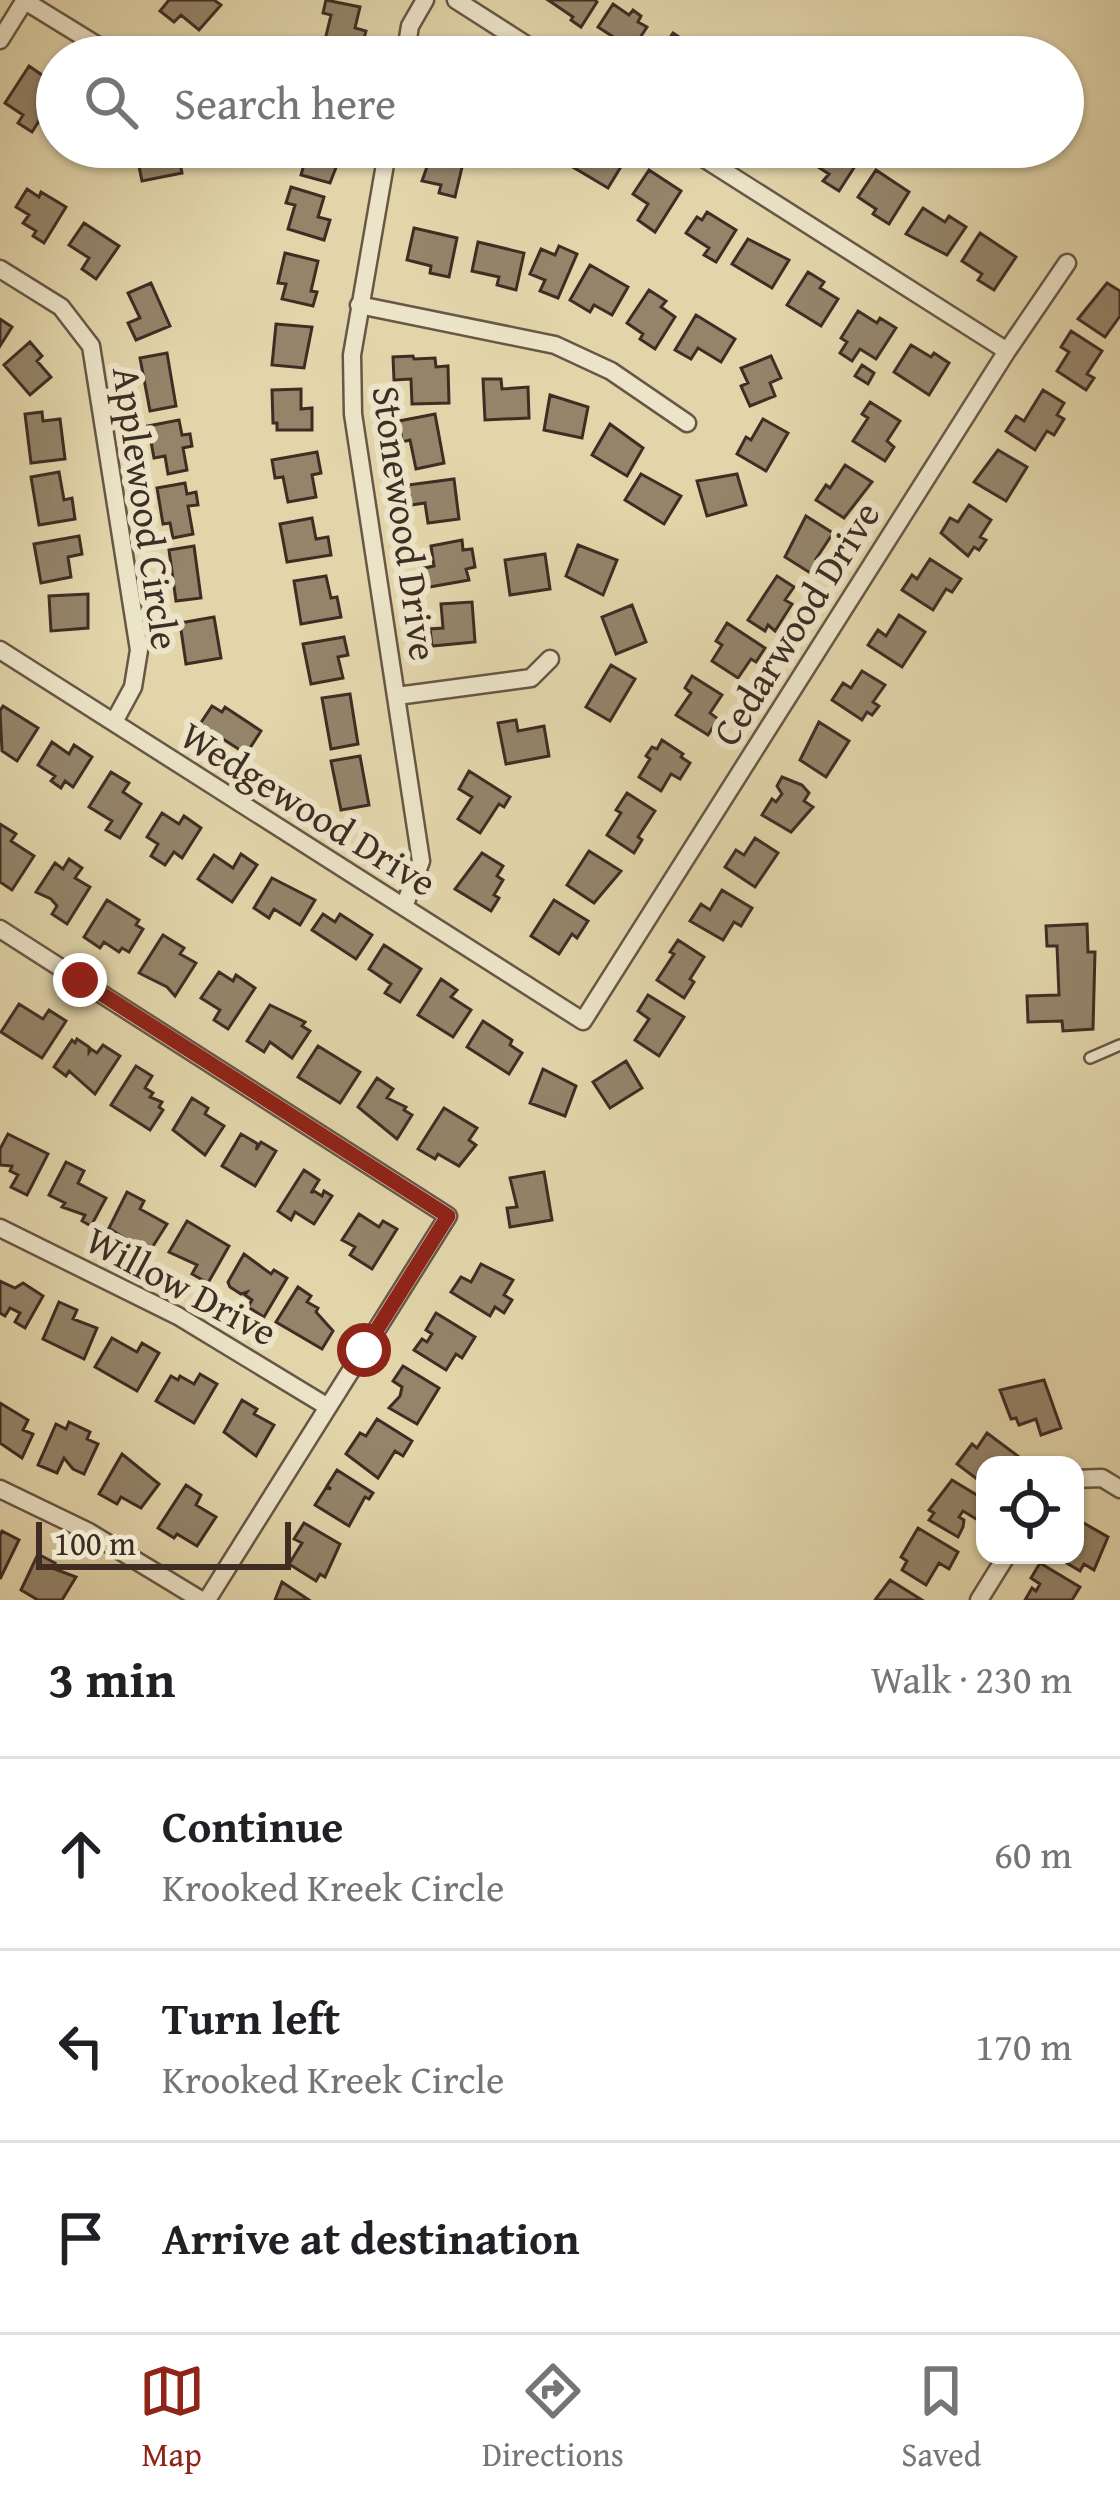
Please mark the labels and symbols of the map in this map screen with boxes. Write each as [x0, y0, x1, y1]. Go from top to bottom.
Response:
street label: Applewood Circle [99, 363, 195, 653]
street label: Stonewood Drive [359, 382, 453, 664]
street label: Cedarwood Drive [697, 490, 893, 756]
street label: Wedgewood Drive [170, 706, 448, 910]
route end [53, 953, 107, 1007]
street label: Willow Drive [76, 1211, 288, 1359]
route start [337, 1323, 391, 1377]
scale bar [36, 1516, 291, 1569]

